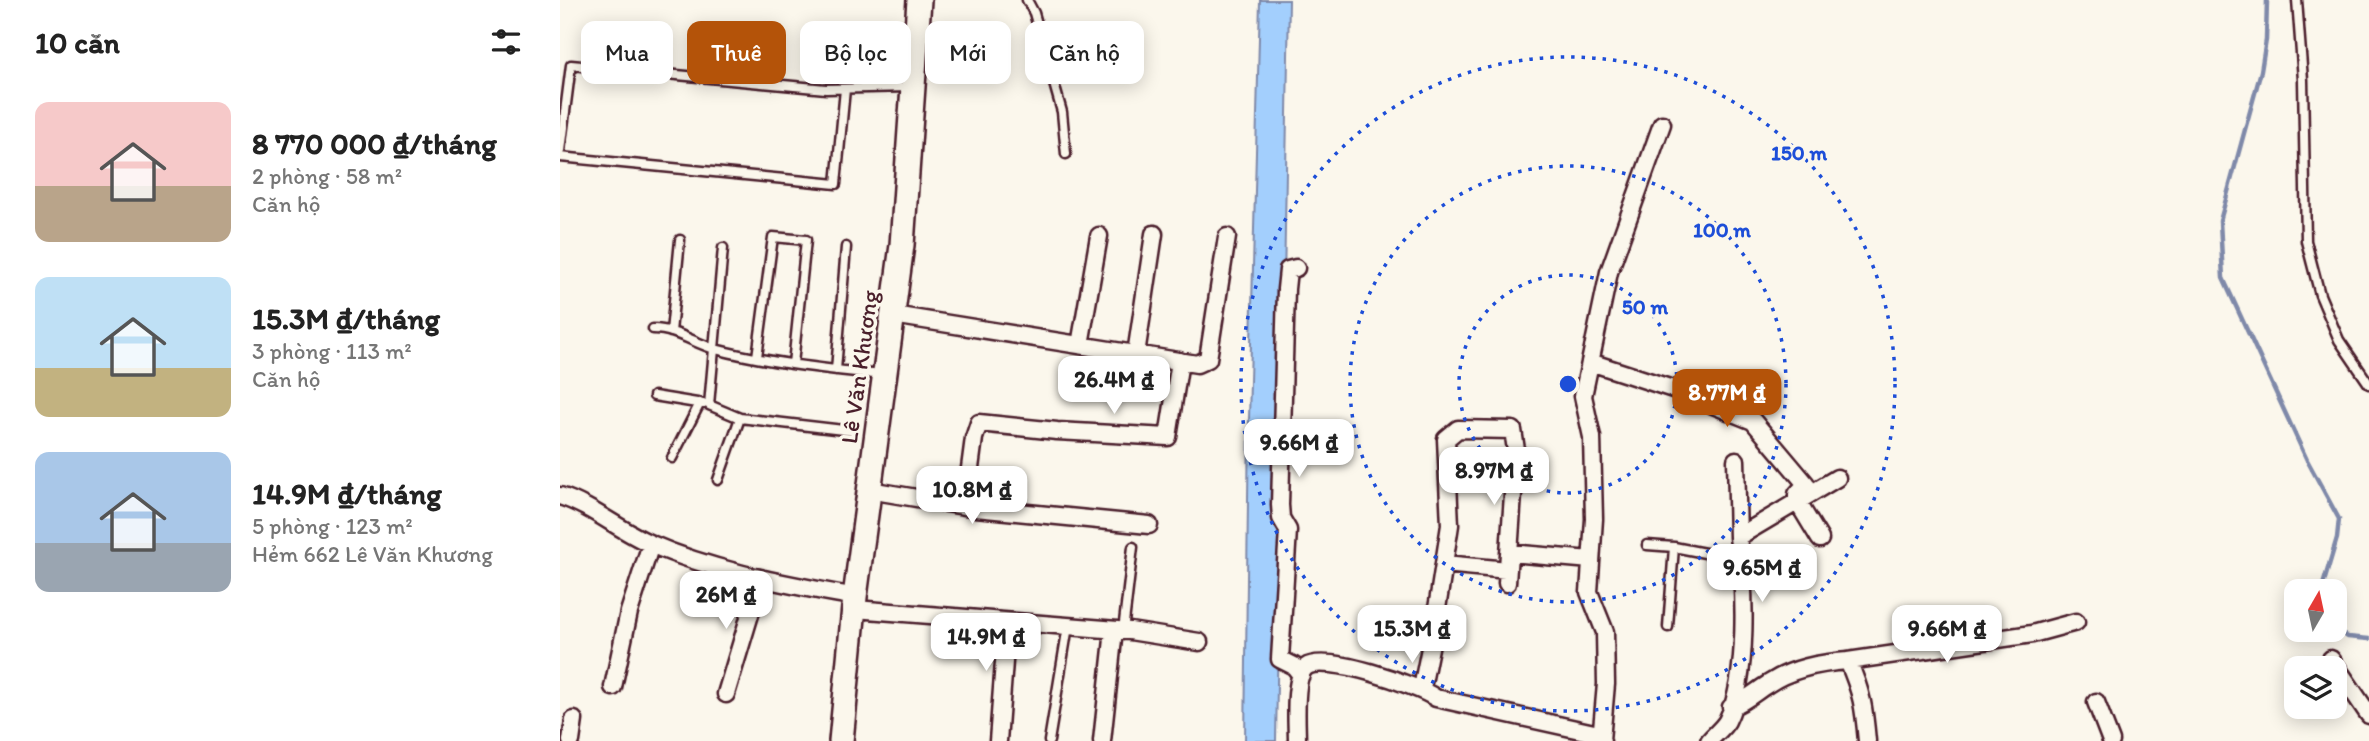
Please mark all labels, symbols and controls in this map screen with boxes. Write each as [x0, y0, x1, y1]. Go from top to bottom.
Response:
chip: Mua [581, 21, 673, 84]
chip: Thuê [687, 21, 786, 84]
chip: Bộ lọc [800, 21, 911, 84]
chip: Mới [925, 21, 1011, 84]
chip: Căn hộ [1025, 21, 1144, 84]
icon: filters [487, 23, 525, 61]
text: 10 căn [35, 24, 120, 61]
text: 8 770 000 ₫/tháng [252, 125, 497, 162]
icon: home [91, 130, 175, 214]
text: 150 m [1771, 140, 1827, 165]
text: 2 phòng · 58 m² [252, 162, 402, 190]
text: Căn hộ [252, 190, 320, 218]
text: 100 m [1693, 217, 1751, 242]
street label: Lê Văn Khương [834, 288, 884, 445]
text: 50 m [1622, 294, 1669, 319]
text: 15.3M ₫/tháng [252, 300, 440, 337]
icon: home [91, 305, 175, 389]
text: 3 phòng · 113 m² [252, 337, 412, 365]
pin: 26.4M ₫ [1049, 356, 1179, 416]
text: Căn hộ [252, 365, 320, 393]
text: 26.4M ₫ [1074, 365, 1154, 393]
pin: 8.77M ₫ [1662, 370, 1792, 429]
centre of rings [1556, 372, 1580, 396]
text: 8.77M ₫ [1688, 378, 1766, 406]
pin: 9.66M ₫ [1234, 420, 1364, 479]
text: 9.66M ₫ [1260, 428, 1338, 456]
pin: 8.97M ₫ [1429, 448, 1559, 507]
text: 8.97M ₫ [1455, 456, 1533, 484]
pin: 10.8M ₫ [907, 466, 1037, 526]
text: 14.9M ₫/tháng [252, 475, 442, 512]
text: 10.8M ₫ [932, 475, 1012, 503]
icon: home [91, 480, 175, 564]
text: 5 phòng · 123 m² [252, 512, 413, 540]
text: Hẻm 662 Lê Văn Khương [252, 540, 493, 568]
pin: 9.65M ₫ [1697, 544, 1827, 604]
text: 9.65M ₫ [1723, 553, 1801, 581]
pin: 26M ₫ [677, 572, 775, 631]
north arrow [2284, 579, 2347, 642]
map controls [2284, 579, 2347, 719]
text: 26M ₫ [696, 580, 756, 608]
pin: 15.3M ₫ [1347, 606, 1477, 665]
pin: 9.66M ₫ [1882, 606, 2012, 665]
pin: 14.9M ₫ [921, 614, 1051, 673]
text: 15.3M ₫ [1373, 614, 1451, 642]
text: 9.66M ₫ [1908, 614, 1986, 642]
text: 14.9M ₫ [947, 622, 1025, 650]
button: layers [2284, 656, 2347, 719]

